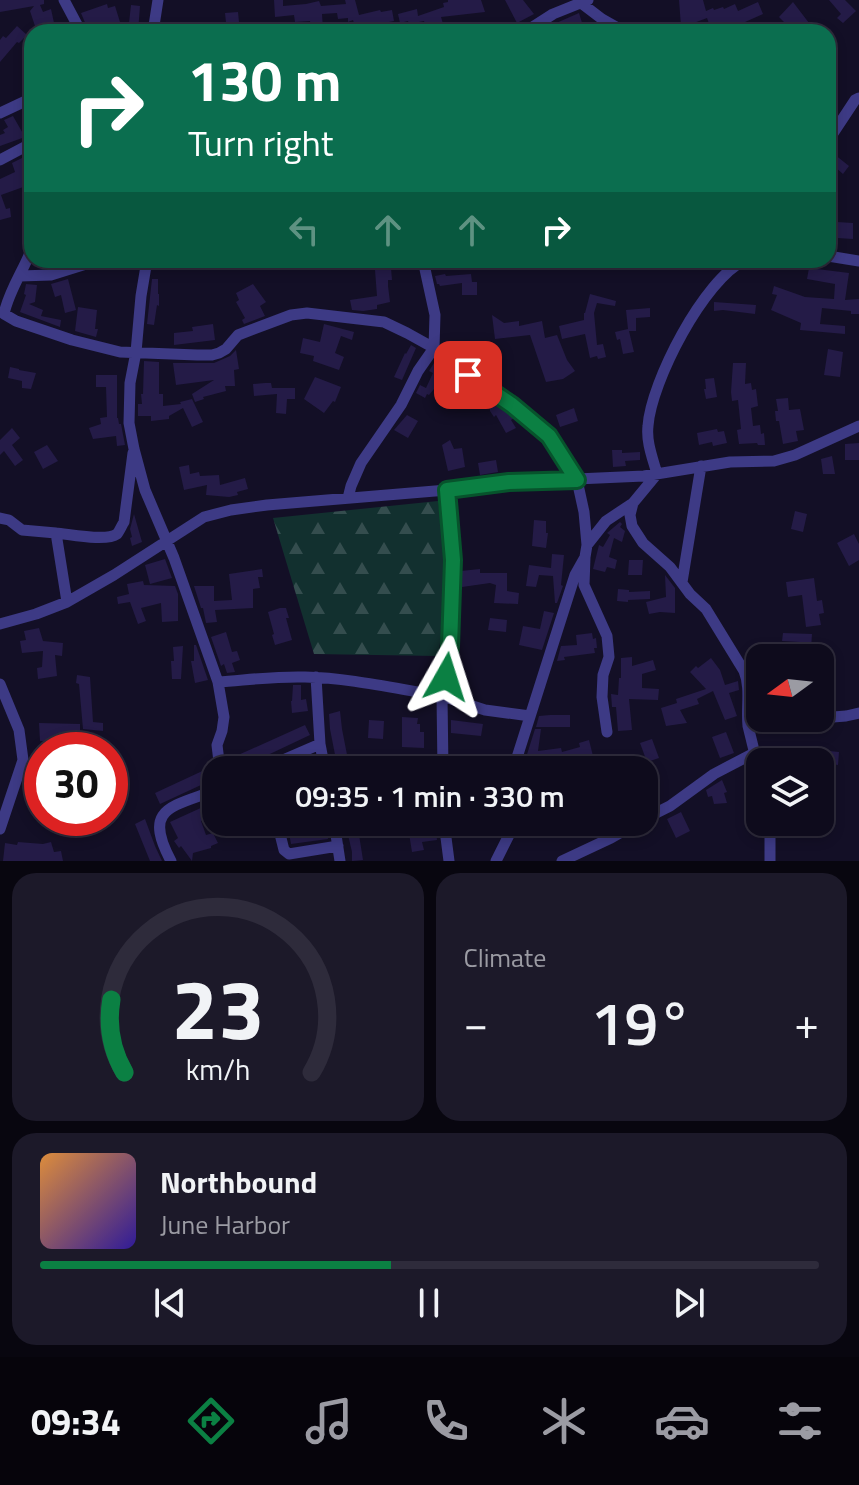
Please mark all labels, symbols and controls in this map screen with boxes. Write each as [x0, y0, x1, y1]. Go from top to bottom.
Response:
text: 130 m [188, 38, 341, 123]
icon: right [56, 56, 160, 160]
text: Turn right [188, 115, 333, 170]
icon: left [282, 208, 326, 252]
icon: ahead [366, 208, 410, 252]
icon: ahead [450, 208, 494, 252]
icon: right [534, 208, 578, 252]
pin [434, 341, 502, 409]
icon: arrive [446, 353, 490, 397]
position arrow [404, 635, 488, 719]
north arrow [746, 644, 834, 732]
map controls [746, 644, 834, 836]
speed limit sign: 30 [24, 732, 128, 836]
button: layers [746, 748, 834, 836]
text: 09:35 · 1 min · 330 m [295, 773, 565, 819]
text: Climate [464, 938, 546, 977]
text: 23 [171, 945, 264, 1071]
text: 19° [591, 977, 692, 1068]
text: − [464, 989, 488, 1056]
text: + [794, 989, 819, 1056]
text: km/h [185, 1048, 250, 1091]
text: Northbound [160, 1159, 317, 1205]
text: June Harbor [160, 1205, 290, 1244]
icon: previous [148, 1281, 192, 1325]
icon: pause [407, 1281, 451, 1325]
icon: next [667, 1281, 711, 1325]
icon: directions [183, 1393, 239, 1449]
icon: music [301, 1393, 357, 1449]
icon: phone [418, 1393, 474, 1449]
icon: climate [536, 1393, 592, 1449]
icon: car [654, 1393, 710, 1449]
icon: filters [772, 1393, 828, 1449]
text: 09:34 [31, 1394, 121, 1449]

